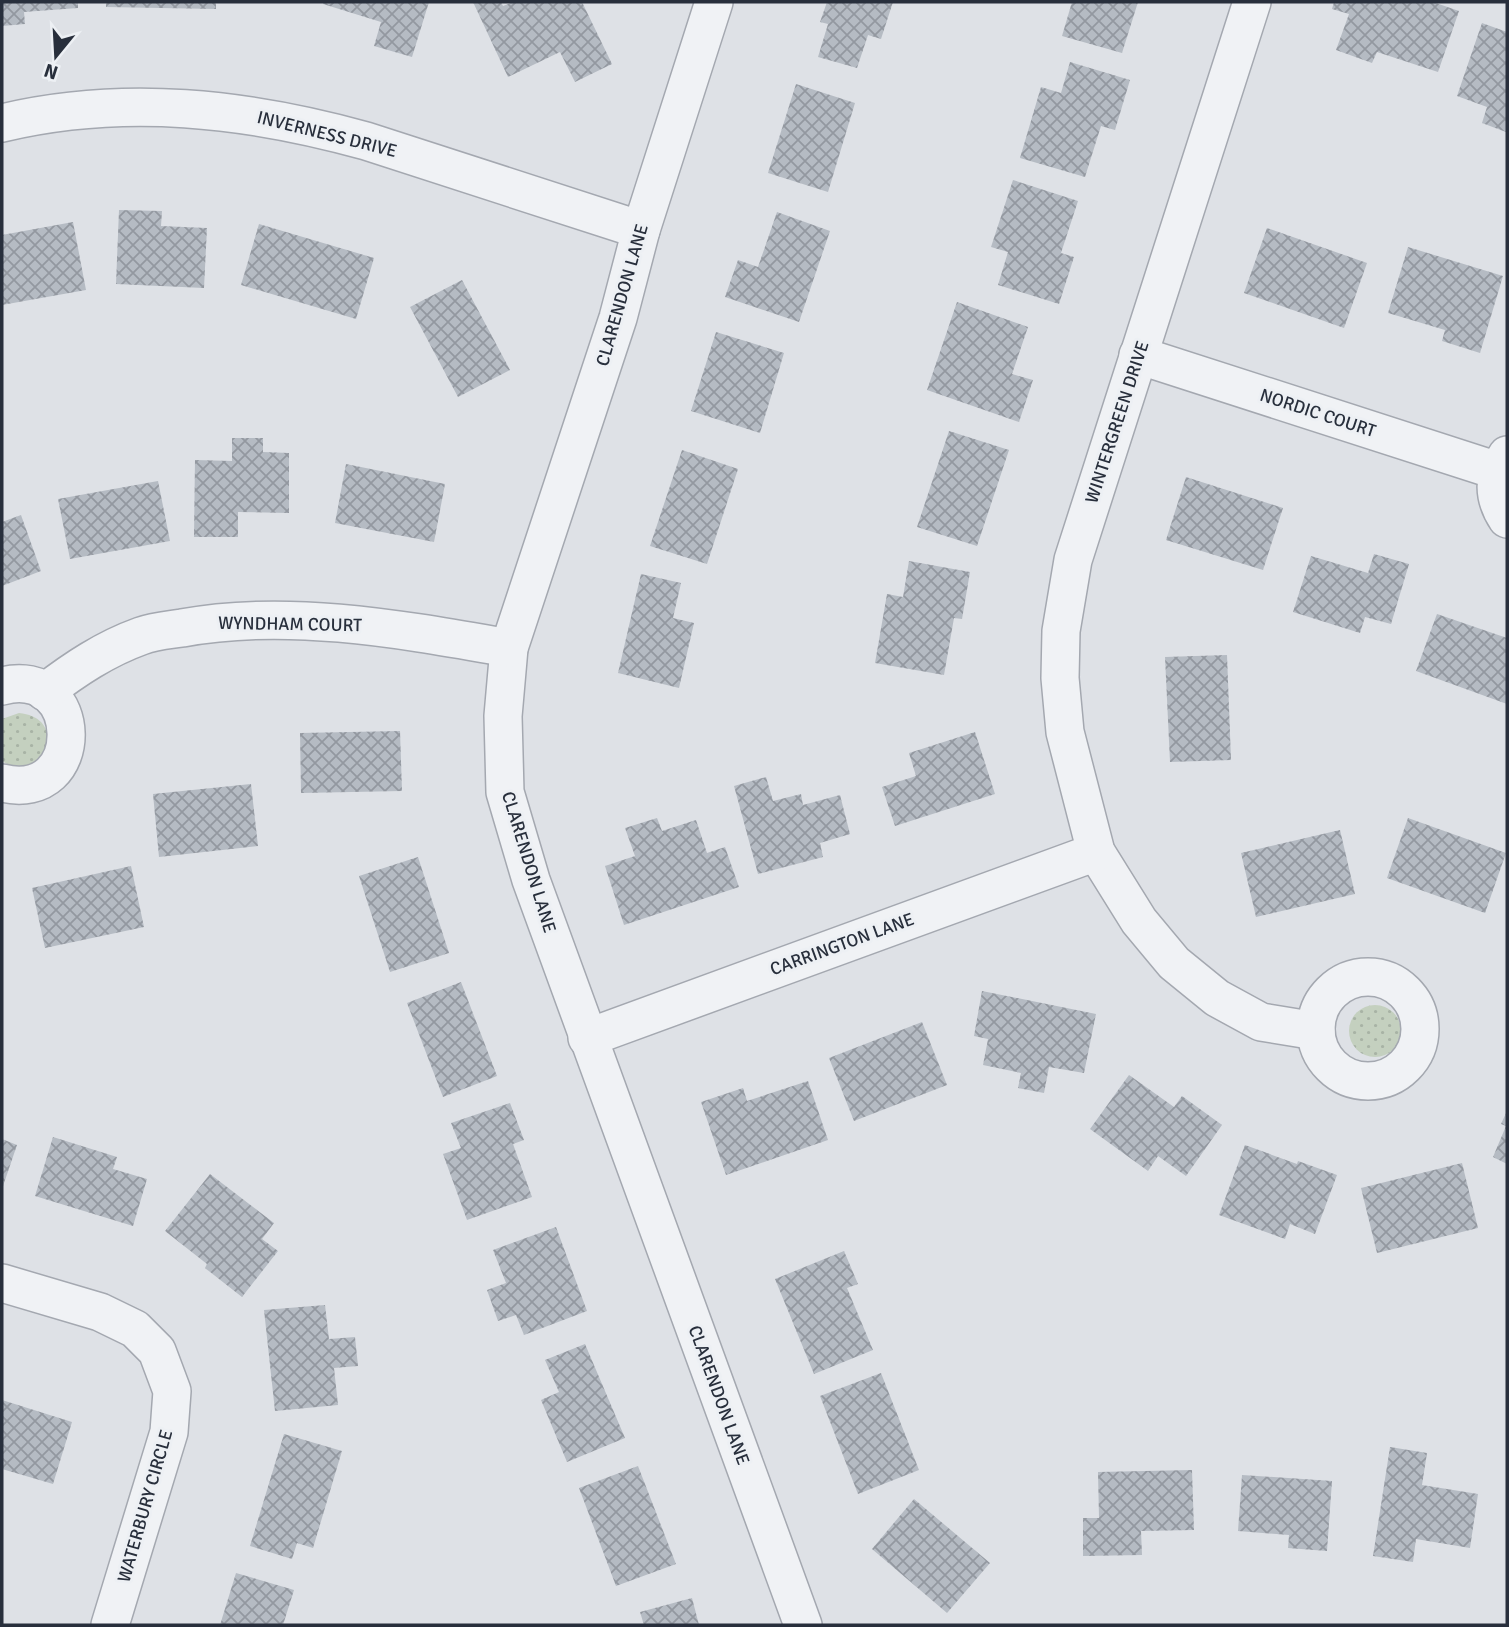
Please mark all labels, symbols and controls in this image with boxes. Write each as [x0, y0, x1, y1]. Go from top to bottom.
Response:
north arrow [21, 21, 91, 91]
text: N [41, 58, 61, 85]
street label: INVERNESS DRIVE [255, 106, 399, 162]
street label: CLARENDON LANE [591, 221, 653, 369]
street label: WINTERGREEN DRIVE [1080, 338, 1154, 506]
street label: NORDIC COURT [1257, 384, 1379, 442]
street label: WYNDHAM COURT [218, 612, 362, 636]
street label: CLARENDON LANE [497, 789, 561, 935]
street label: CARRINGTON LANE [767, 908, 917, 980]
street label: CLARENDON LANE [684, 1322, 754, 1468]
street label: WATERBURY CIRCLE [113, 1427, 177, 1585]

